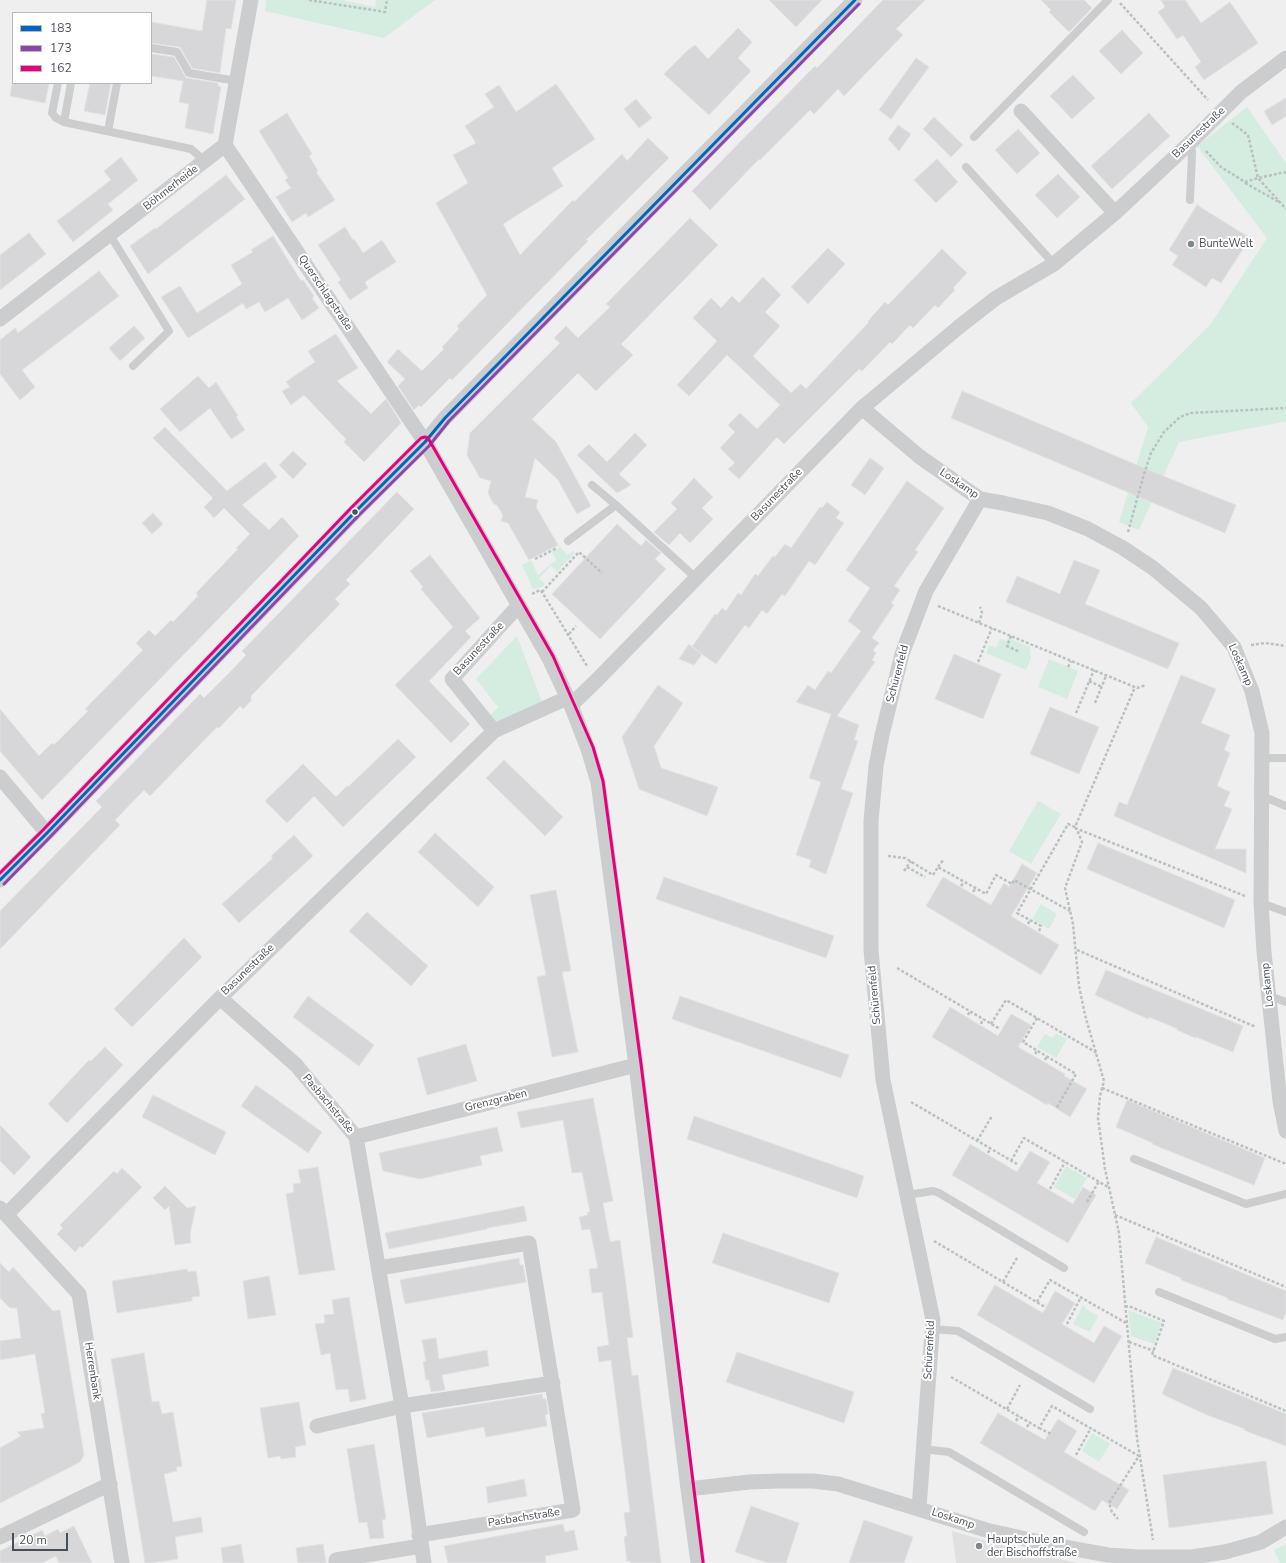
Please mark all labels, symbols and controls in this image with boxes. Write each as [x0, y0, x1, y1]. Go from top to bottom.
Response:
legend [12, 12, 152, 84]
text: 183 [50, 20, 72, 36]
text: 173 [50, 40, 72, 56]
text: 162 [50, 60, 72, 76]
street label: Basunestraße [1170, 105, 1228, 161]
street label: Böhmerheide [141, 163, 201, 213]
place label: BunteWelt [1199, 237, 1253, 251]
marker: BunteWelt [1186, 239, 1196, 249]
street label: Querschlagstraße [295, 253, 355, 333]
street label: Basunestraße [749, 466, 805, 524]
street label: Loskamp [937, 466, 981, 502]
unlabelled marker [350, 507, 360, 517]
street label: Basunestraße [451, 620, 507, 678]
street label: Loskamp [1225, 642, 1255, 688]
street label: Schürenfeld [884, 644, 912, 704]
street label: Basunestraße [219, 942, 277, 998]
street label: Loskamp [1259, 962, 1277, 1008]
street label: Schürenfeld [866, 965, 884, 1025]
street label: Pasbachstraße [300, 1072, 356, 1136]
street label: Grenzgraben [464, 1087, 528, 1115]
street label: Schürenfeld [922, 1320, 938, 1380]
street label: Herrenbank [81, 1341, 103, 1401]
street label: Pasbachstraße [487, 1506, 561, 1530]
street label: Loskamp [930, 1506, 976, 1532]
scale bar [14, 1525, 70, 1551]
text: 20 m [19, 1532, 47, 1548]
place label: Hauptschule an der Bischoffstraße [987, 1533, 1077, 1559]
marker: Hauptschule an der Bischoffstraße [974, 1541, 984, 1551]

